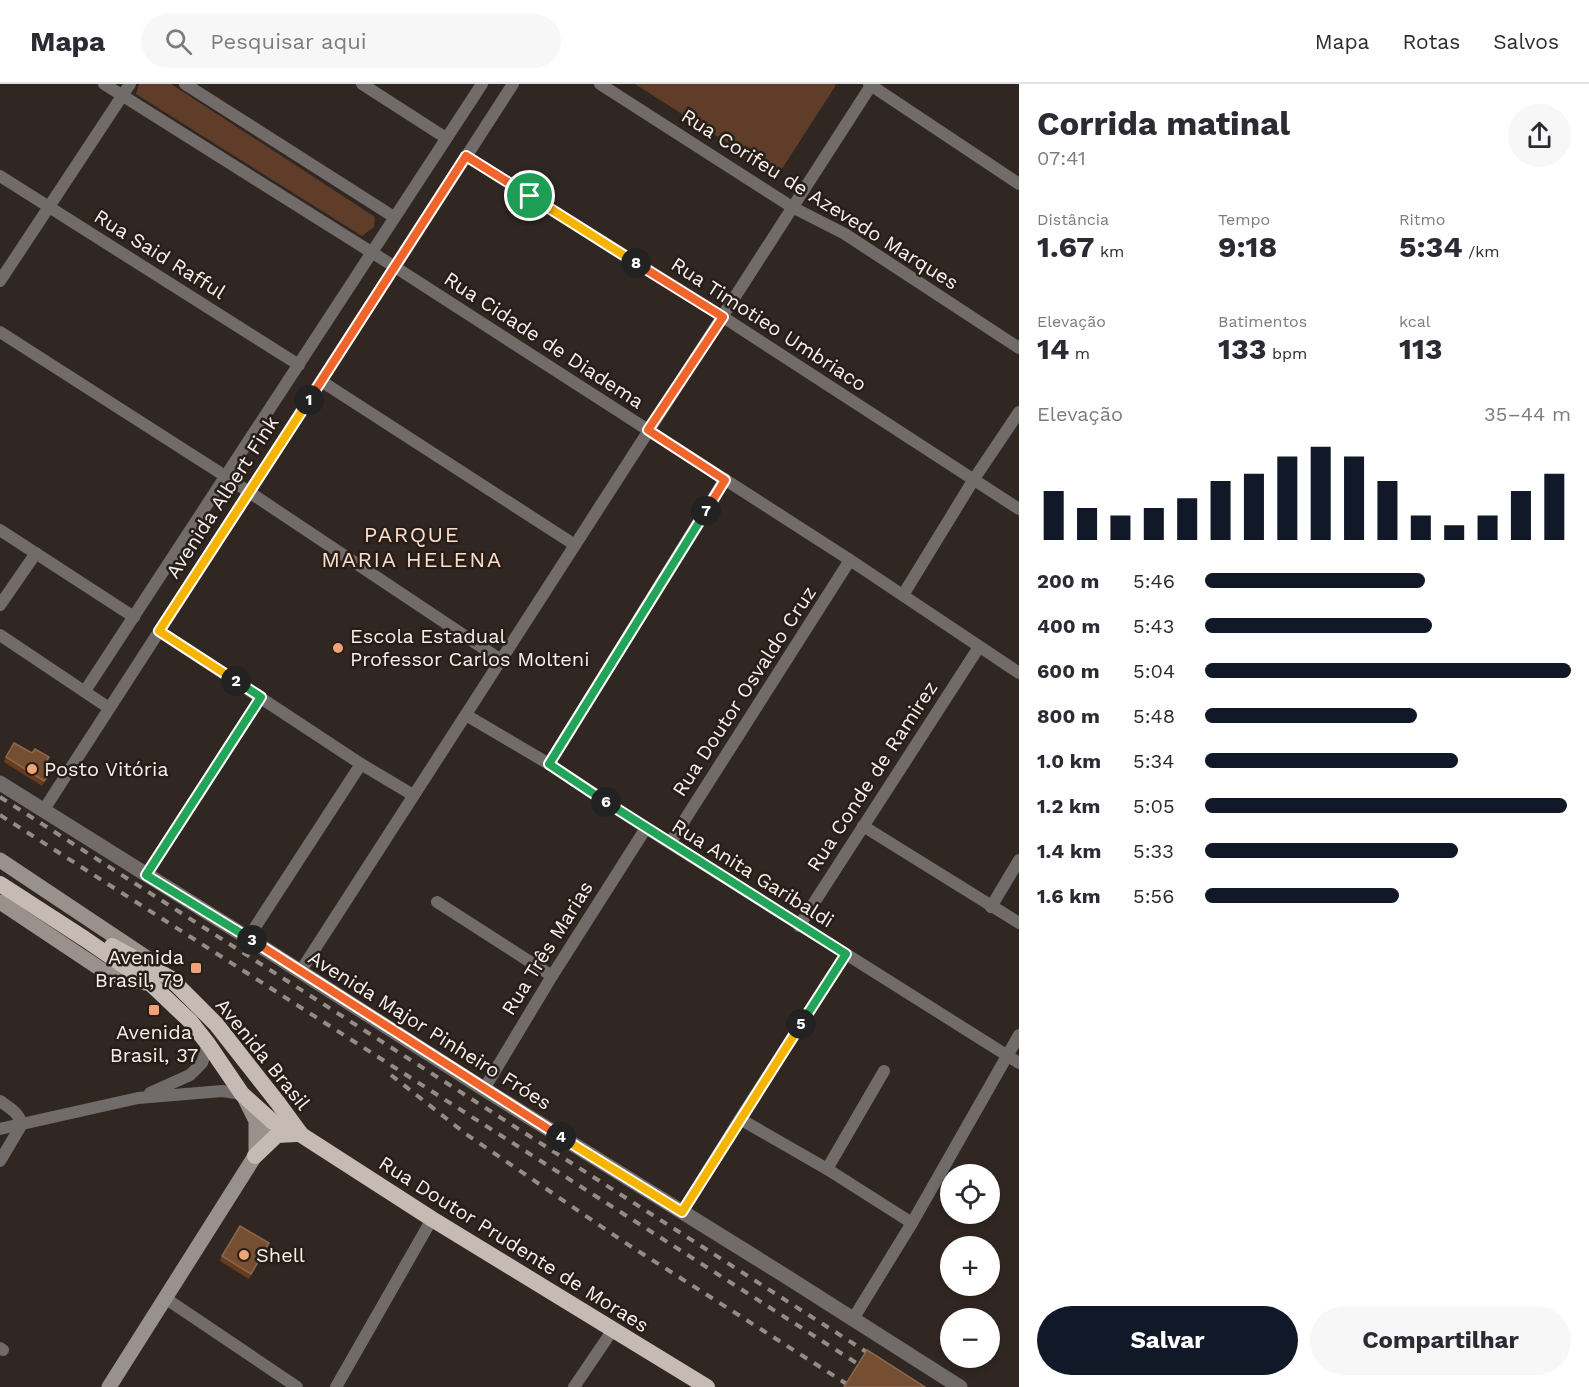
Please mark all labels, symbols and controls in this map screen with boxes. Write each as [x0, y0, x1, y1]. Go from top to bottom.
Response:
search box [141, 14, 561, 68]
text: Mapa [30, 25, 105, 58]
icon: search [162, 25, 195, 58]
text: Pesquisar aqui [210, 29, 367, 54]
text: Mapa [1315, 29, 1369, 54]
text: Rotas [1402, 29, 1460, 54]
text: Salvos [1493, 29, 1559, 54]
street label: Rua Corifeu de Azevedo Marques [677, 103, 963, 295]
text: Corrida matinal [1037, 104, 1290, 143]
button: share [1508, 104, 1571, 167]
text: 07:41 [1037, 146, 1086, 170]
pin [504, 170, 555, 221]
icon: arrive [513, 179, 546, 212]
street label: Rua Said Rafful [90, 204, 230, 304]
text: Distância [1037, 210, 1109, 229]
text: Tempo [1218, 210, 1270, 229]
text: Ritmo [1399, 210, 1445, 229]
text: 1.67 [1037, 229, 1095, 264]
text: 9:18 [1218, 229, 1277, 264]
text: 5:34 [1399, 229, 1463, 264]
text: km [1095, 242, 1124, 261]
text: /km [1463, 242, 1500, 261]
pin: 8 [621, 248, 651, 278]
street label: Rua Timotieo Umbriaco [667, 252, 871, 396]
text: 8 [631, 253, 641, 272]
street label: Rua Cidade de Diadema [440, 266, 648, 414]
text: Elevação [1037, 312, 1106, 331]
text: Batimentos [1218, 312, 1307, 331]
text: kcal [1399, 312, 1431, 331]
text: 14 [1037, 331, 1069, 366]
text: 133 [1218, 331, 1267, 366]
text: 113 [1399, 331, 1443, 366]
text: m [1069, 344, 1090, 363]
text: bpm [1267, 344, 1307, 363]
pin: 1 [294, 385, 324, 415]
text: 1 [306, 390, 312, 409]
text: Elevação [1037, 402, 1123, 426]
text: 35–44 m [1484, 402, 1571, 426]
street label: Avenida Albert Fink [160, 411, 284, 583]
pin: 7 [691, 496, 721, 526]
text: 7 [701, 501, 711, 520]
district label: PARQUE MARIA HELENA [321, 522, 503, 572]
text: 200 m [1037, 569, 1099, 593]
text: 5:46 [1133, 569, 1175, 593]
street label: Rua Doutor Osvaldo Cruz [667, 581, 821, 801]
text: 400 m [1037, 614, 1100, 638]
text: 5:43 [1133, 614, 1174, 638]
place label: Escola Estadual Professor Carlos Molteni [350, 624, 590, 671]
marker: Escola Estadual Professor Carlos Molteni [331, 641, 345, 655]
text: 600 m [1037, 659, 1100, 683]
text: 5:04 [1133, 659, 1175, 683]
pin: 2 [221, 666, 251, 696]
text: 2 [231, 671, 241, 690]
street label: Rua Conde de Ramirez [801, 676, 943, 876]
text: 800 m [1037, 704, 1100, 728]
text: 5:48 [1133, 704, 1175, 728]
text: 1.0 km [1037, 749, 1101, 773]
text: 5:34 [1133, 749, 1174, 773]
place label: Posto Vitória [44, 757, 169, 781]
marker: Posto Vitória [25, 762, 39, 776]
pin: 6 [591, 787, 621, 817]
text: 6 [601, 792, 611, 811]
text: 1.2 km [1037, 794, 1100, 818]
text: 5:05 [1133, 794, 1175, 818]
street label: Rua Anita Garibaldi [668, 813, 838, 933]
text: 1.4 km [1037, 839, 1101, 863]
text: 5:33 [1133, 839, 1174, 863]
street label: Rua Três Marias [496, 877, 598, 1019]
text: 1.6 km [1037, 884, 1101, 908]
text: 5:56 [1133, 884, 1174, 908]
pin: 3 [237, 925, 267, 955]
text: 3 [247, 930, 257, 949]
place label: Avenida Brasil, 79 [95, 945, 184, 992]
street label: Avenida Major Pinheiro Fróes [304, 945, 556, 1115]
marker: Avenida Brasil, 79 [189, 961, 203, 975]
street label: Avenida Brasil [211, 993, 315, 1115]
marker: Avenida Brasil, 37 [147, 1003, 161, 1017]
pin: 5 [786, 1009, 816, 1039]
text: 5 [796, 1014, 806, 1033]
place label: Avenida Brasil, 37 [110, 1020, 198, 1067]
pin: 4 [546, 1122, 576, 1152]
text: 4 [556, 1127, 566, 1146]
street label: Rua Doutor Prudente de Moraes [375, 1151, 653, 1337]
map controls [940, 1164, 1000, 1368]
button: locate [940, 1164, 1000, 1224]
button: + [940, 1236, 1000, 1296]
place label: Shell [256, 1243, 305, 1267]
marker: Shell [237, 1248, 251, 1262]
button: Salvar [1037, 1306, 1298, 1375]
button: Compartilhar [1310, 1306, 1571, 1375]
button: − [940, 1308, 1000, 1368]

